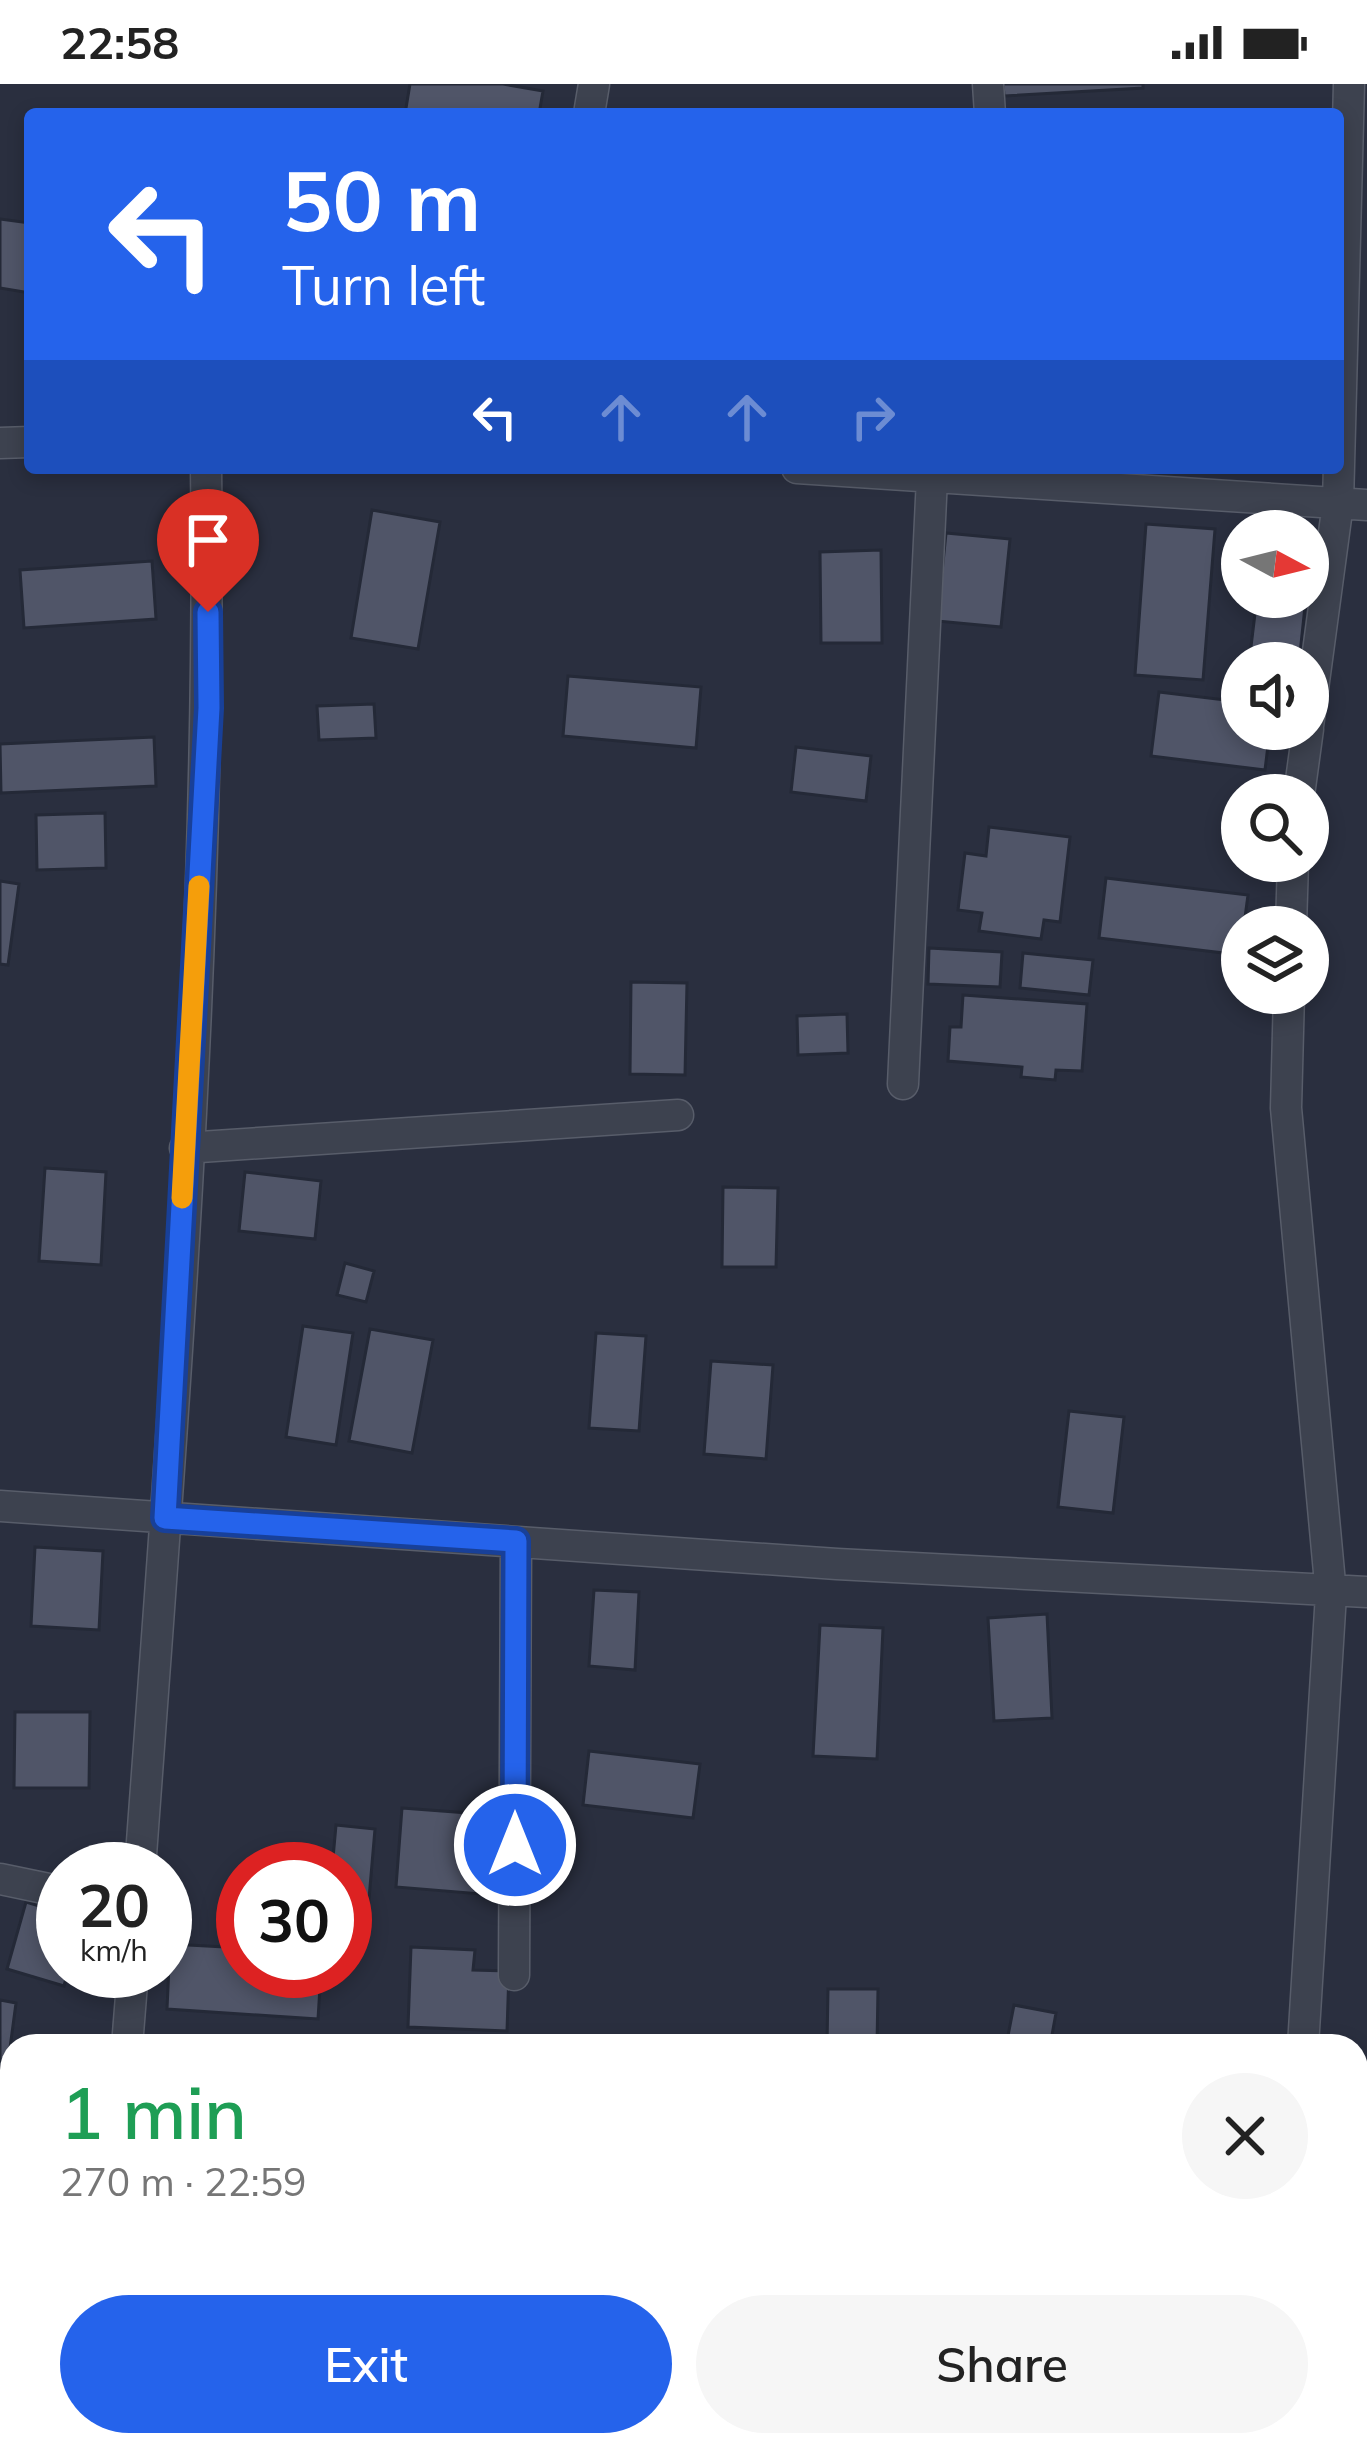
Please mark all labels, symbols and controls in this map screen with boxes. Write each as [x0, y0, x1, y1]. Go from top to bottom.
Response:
text: 22:58 [60, 14, 179, 70]
text: 50 m [282, 147, 481, 252]
icon: left [84, 156, 240, 312]
text: Turn left [282, 251, 485, 319]
icon: left [462, 384, 528, 450]
icon: ahead [588, 384, 654, 450]
icon: ahead [714, 384, 780, 450]
icon: right [840, 384, 906, 450]
pin [157, 489, 259, 612]
icon: arrive [175, 507, 241, 573]
north arrow [1221, 510, 1329, 618]
map controls [1221, 510, 1329, 1014]
button: sound [1221, 642, 1329, 750]
button: search [1221, 774, 1329, 882]
button: layers [1221, 906, 1329, 1014]
position arrow [452, 1782, 578, 1908]
speed limit sign: 30 [216, 1842, 372, 1998]
text: 20 [78, 1867, 150, 1942]
text: km/h [80, 1931, 148, 1969]
text: 1 min [60, 2067, 247, 2157]
button: close [1182, 2073, 1308, 2199]
text: 270 m · 22:59 [60, 2157, 306, 2206]
button: Exit [60, 2295, 672, 2433]
button: Share [696, 2295, 1308, 2433]

